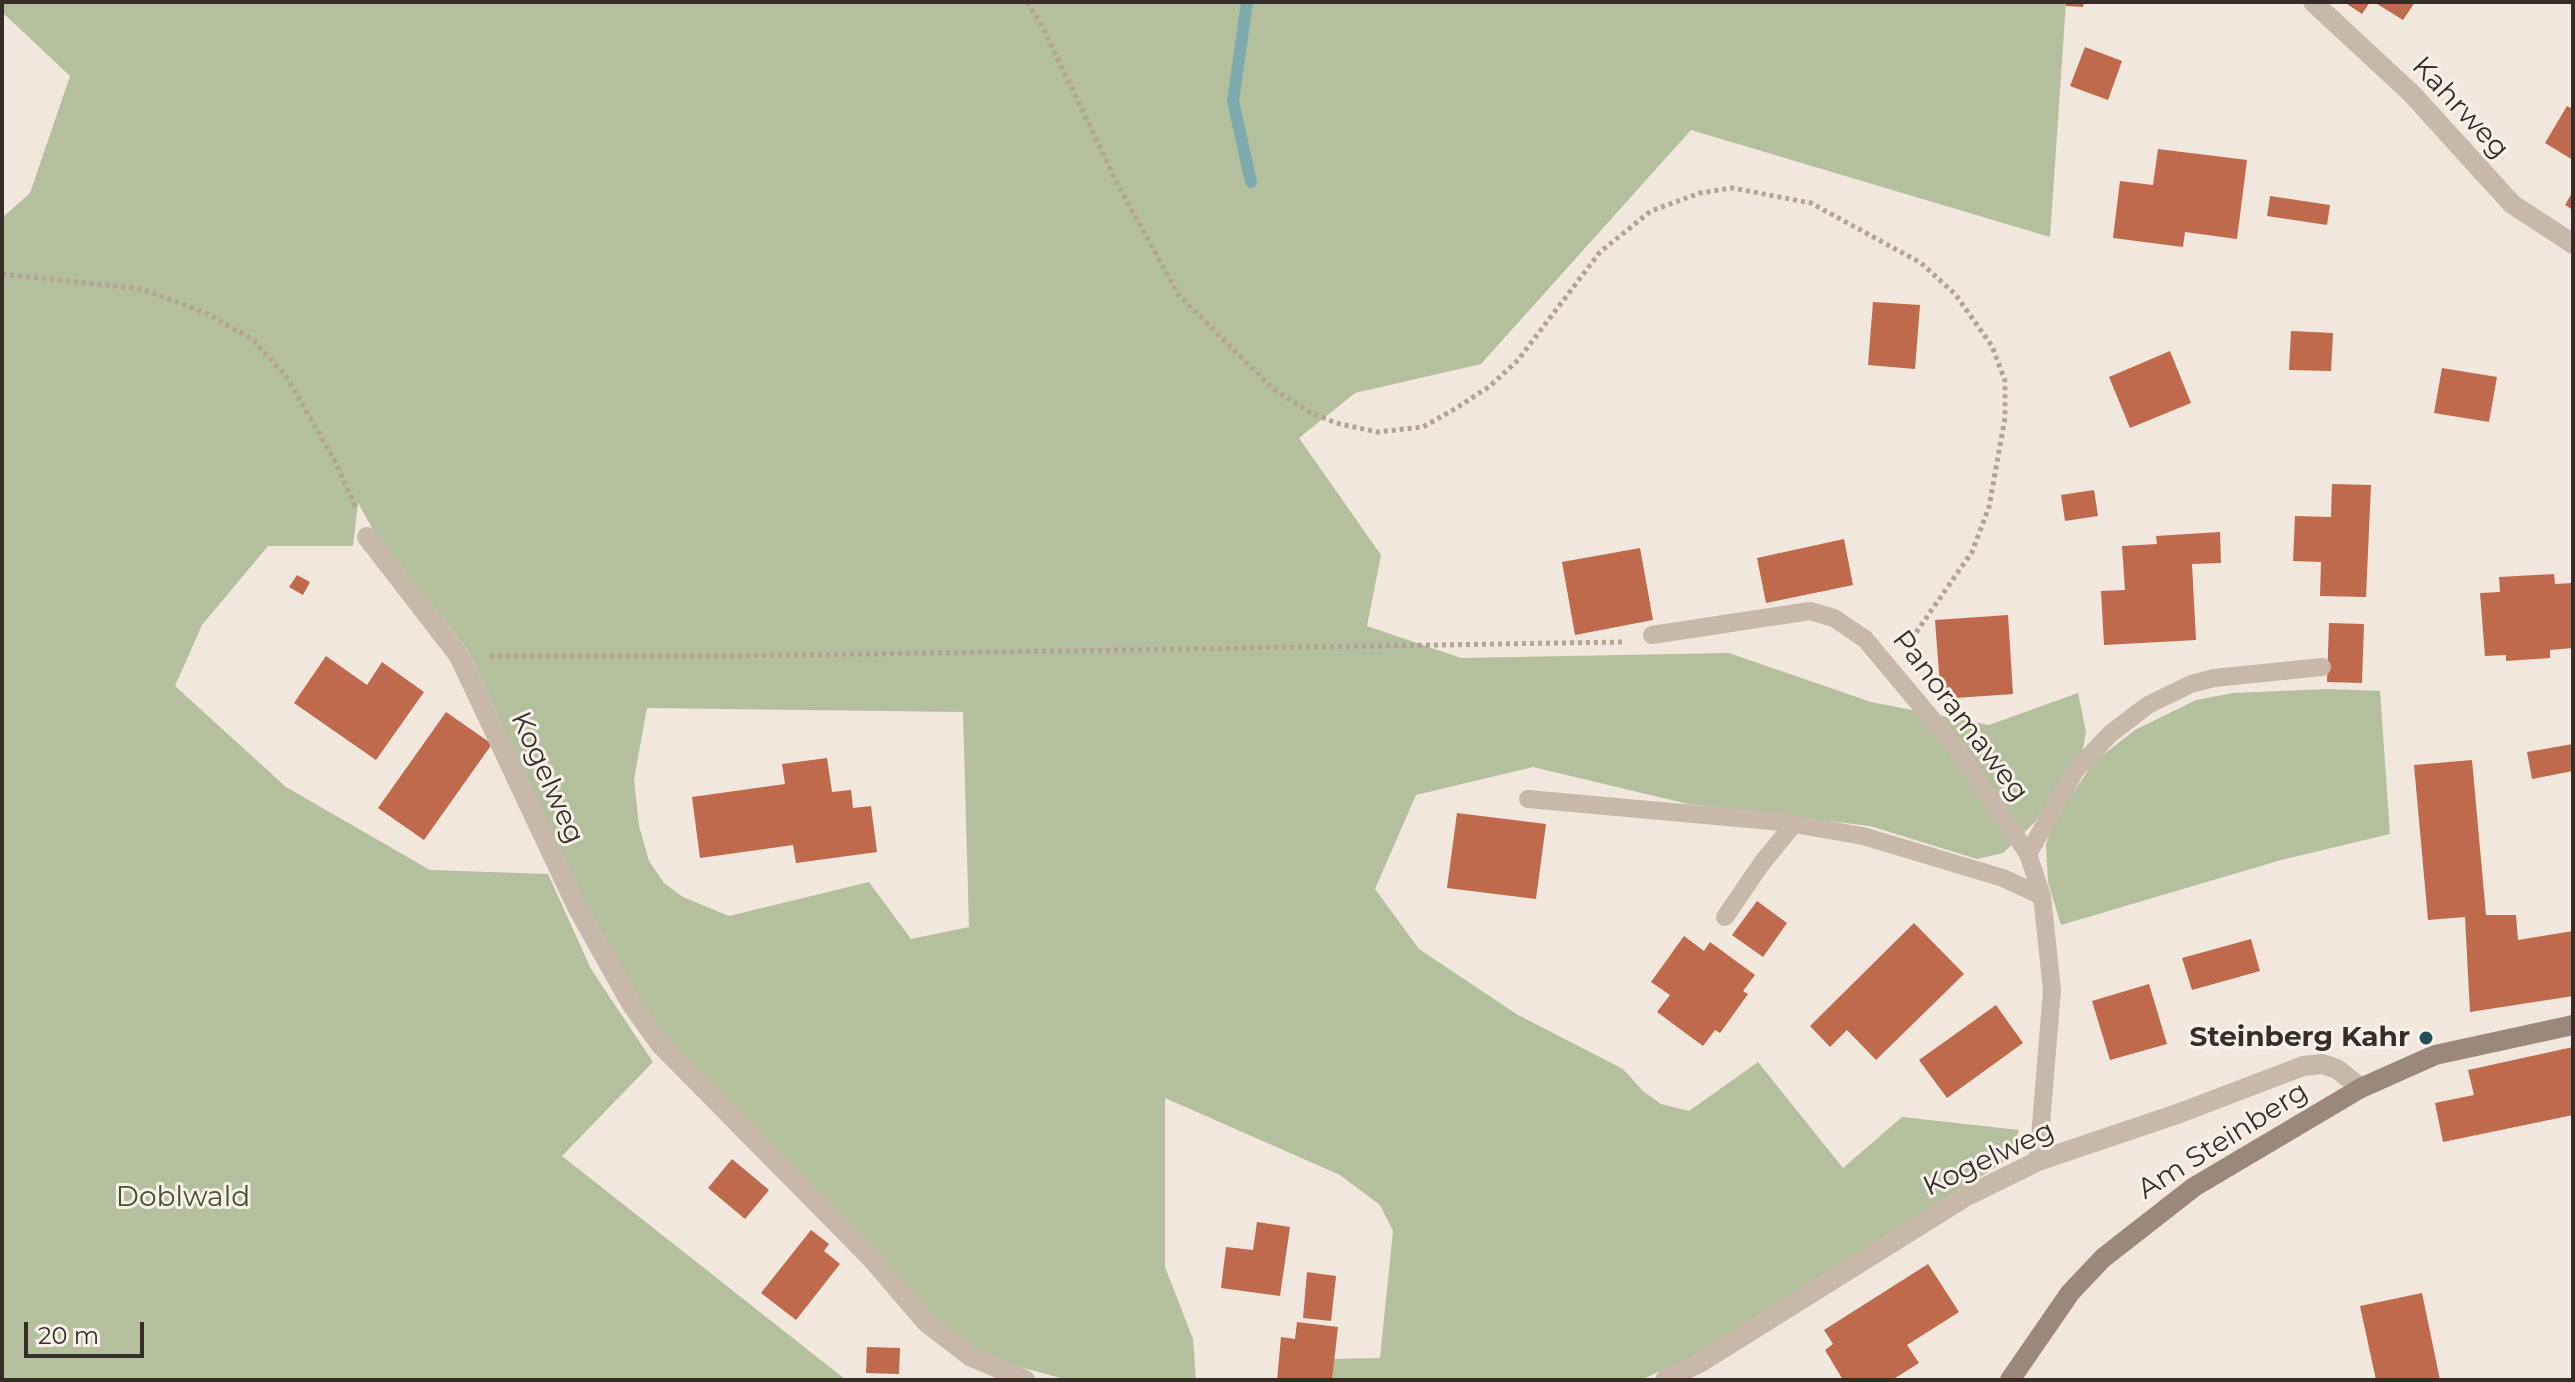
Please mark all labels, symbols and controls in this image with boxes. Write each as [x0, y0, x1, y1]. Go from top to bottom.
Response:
street label: Kahrweg [2404, 50, 2516, 166]
street label: Panoramaweg [1885, 624, 2035, 808]
street label: Kogelweg [503, 707, 591, 849]
place label: Steinberg Kahr [2190, 1021, 2410, 1055]
marker: Steinberg Kahr [2417, 1029, 2435, 1047]
street label: Am Steinberg [2132, 1075, 2314, 1207]
street label: Kogelweg [1918, 1114, 2060, 1204]
park label: Doblwald [116, 1181, 250, 1215]
scale bar [28, 1306, 148, 1356]
text: 20 m [38, 1321, 99, 1350]

